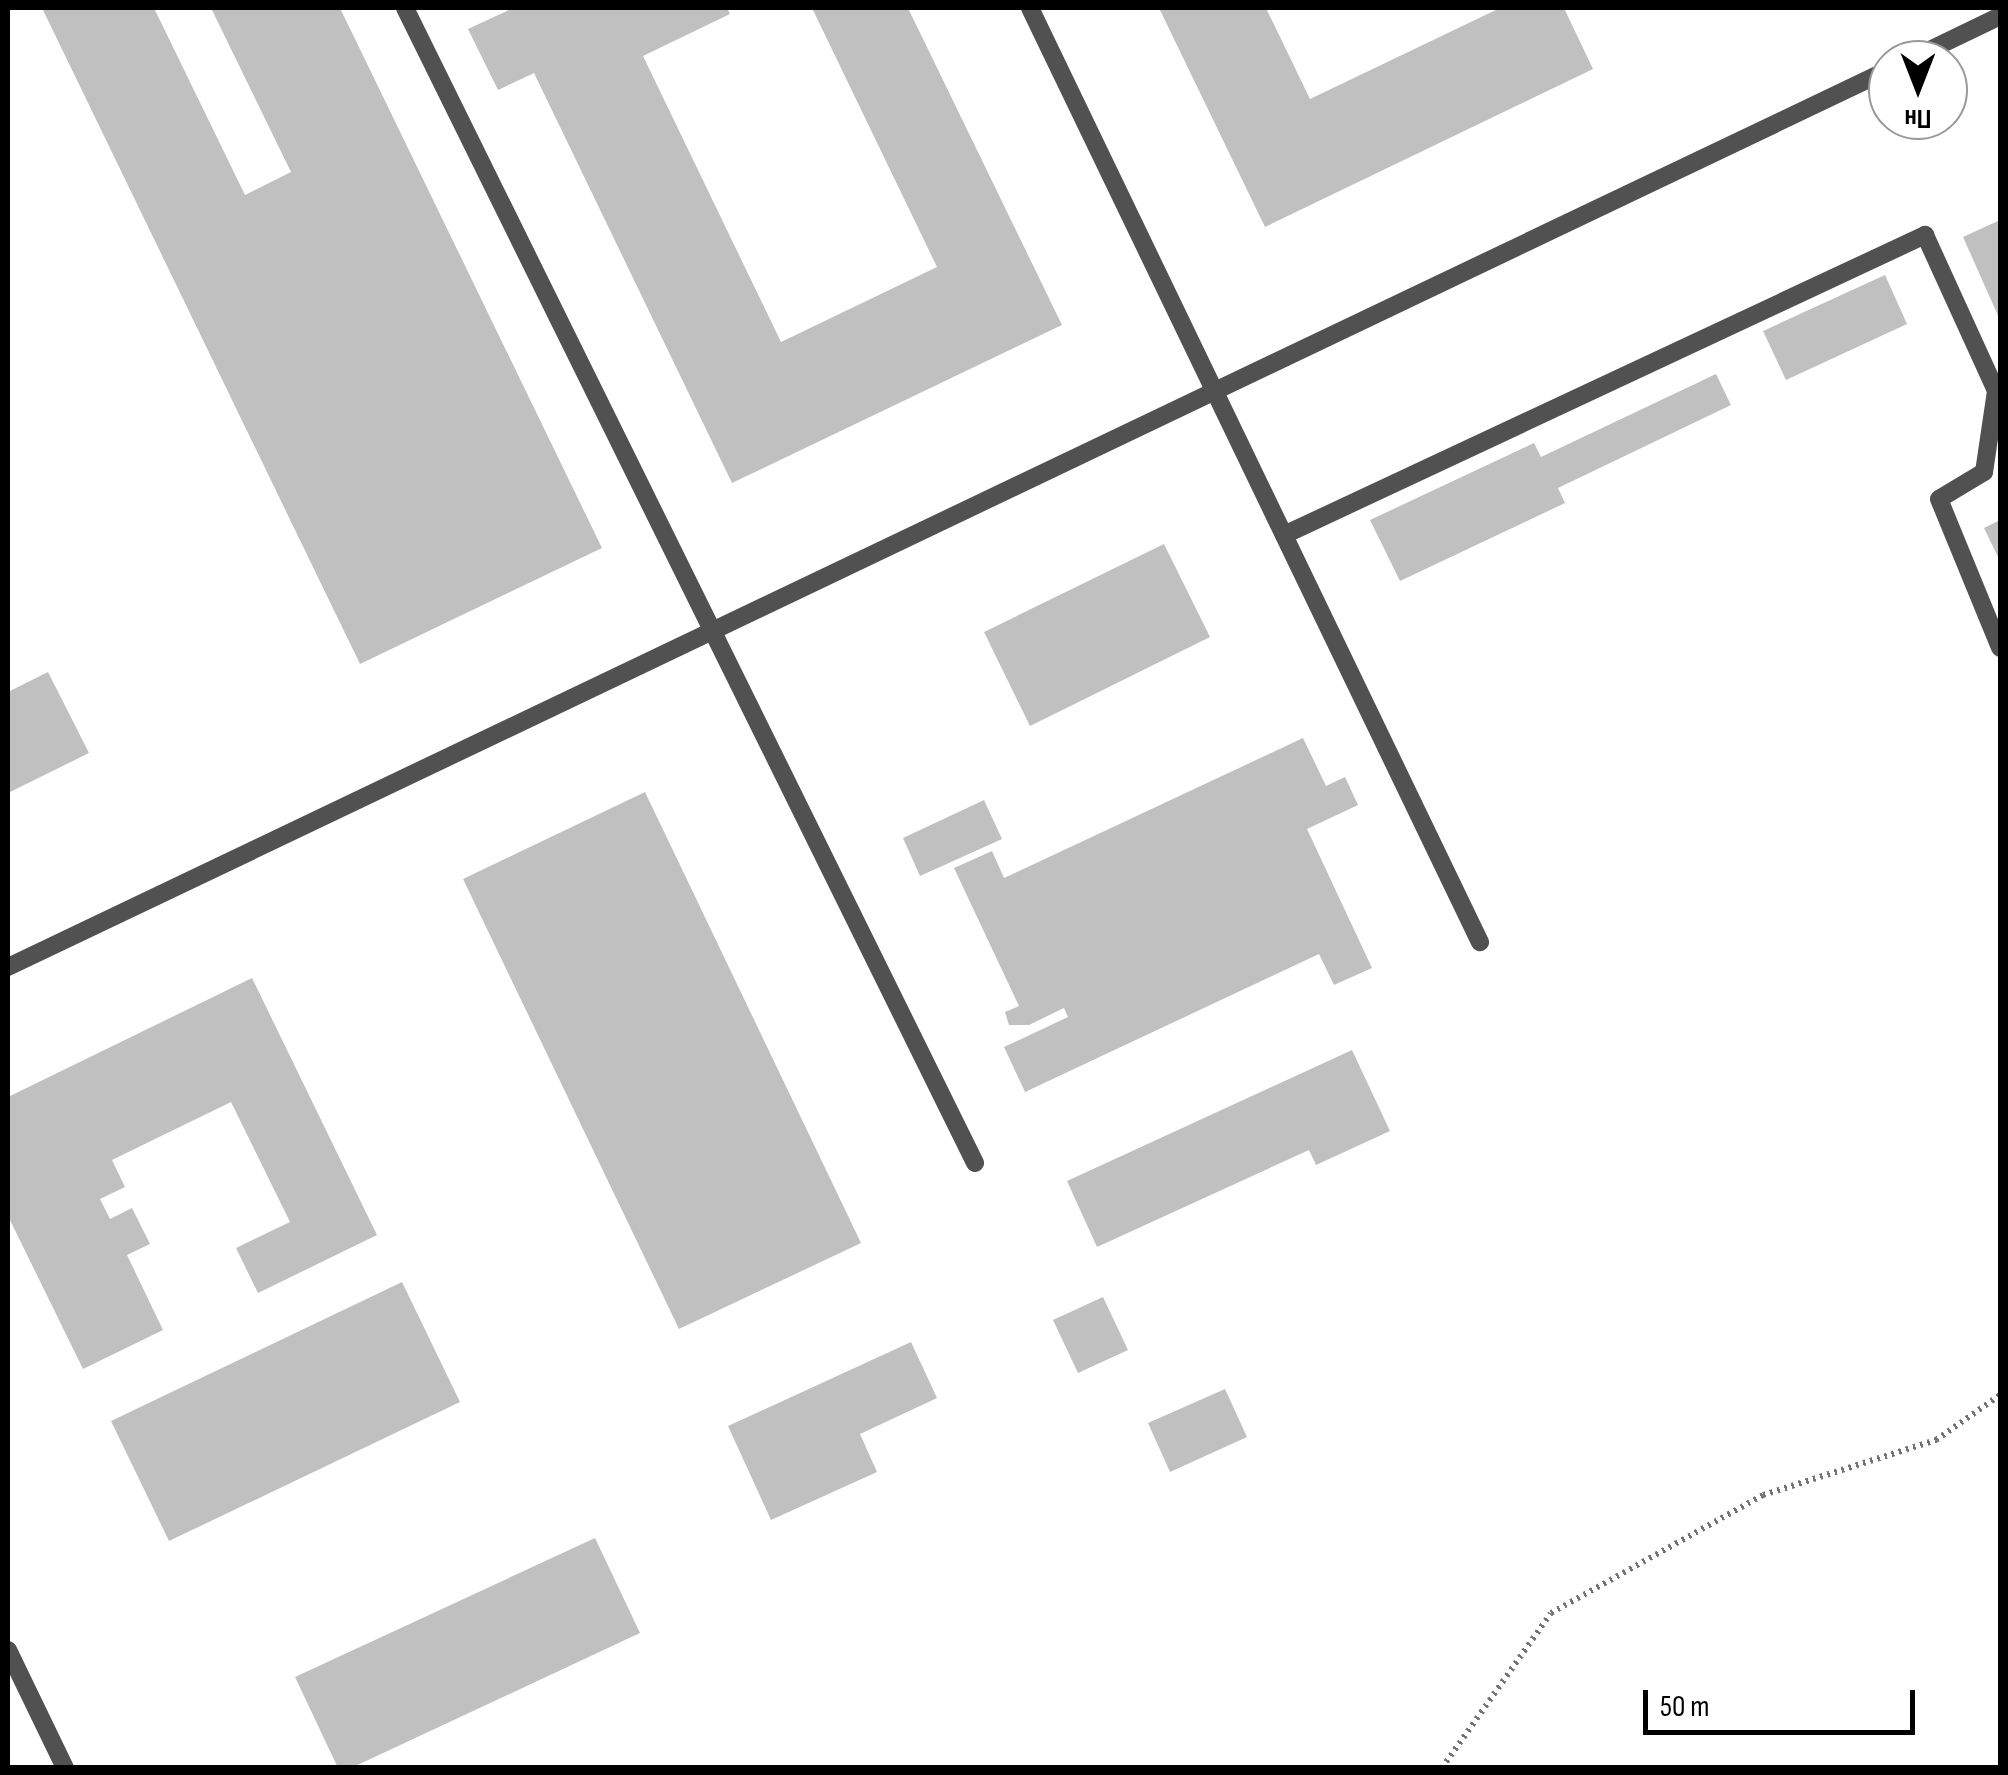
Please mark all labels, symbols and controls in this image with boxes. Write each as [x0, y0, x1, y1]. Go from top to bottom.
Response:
north arrow [1868, 40, 1968, 140]
text: Пн [1904, 102, 1932, 135]
scale bar [1648, 1670, 1920, 1732]
text: 50 m [1660, 1689, 1709, 1725]

